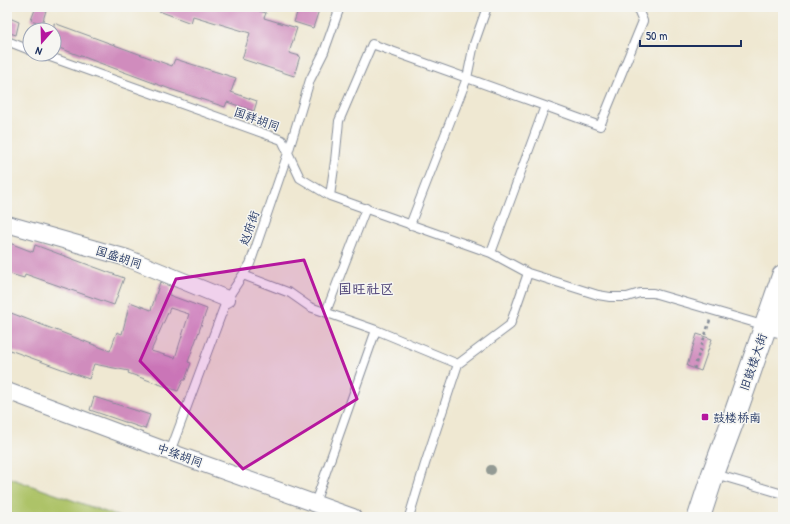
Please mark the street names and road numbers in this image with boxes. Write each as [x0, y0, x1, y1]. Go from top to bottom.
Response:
street label: 国祥胡同 [232, 103, 282, 135]
street label: 赵府街 [235, 208, 263, 248]
street label: 国盛胡同 [94, 241, 144, 273]
street label: 旧鼓楼大街 [735, 331, 771, 393]
street label: 中绦胡同 [155, 439, 205, 471]

